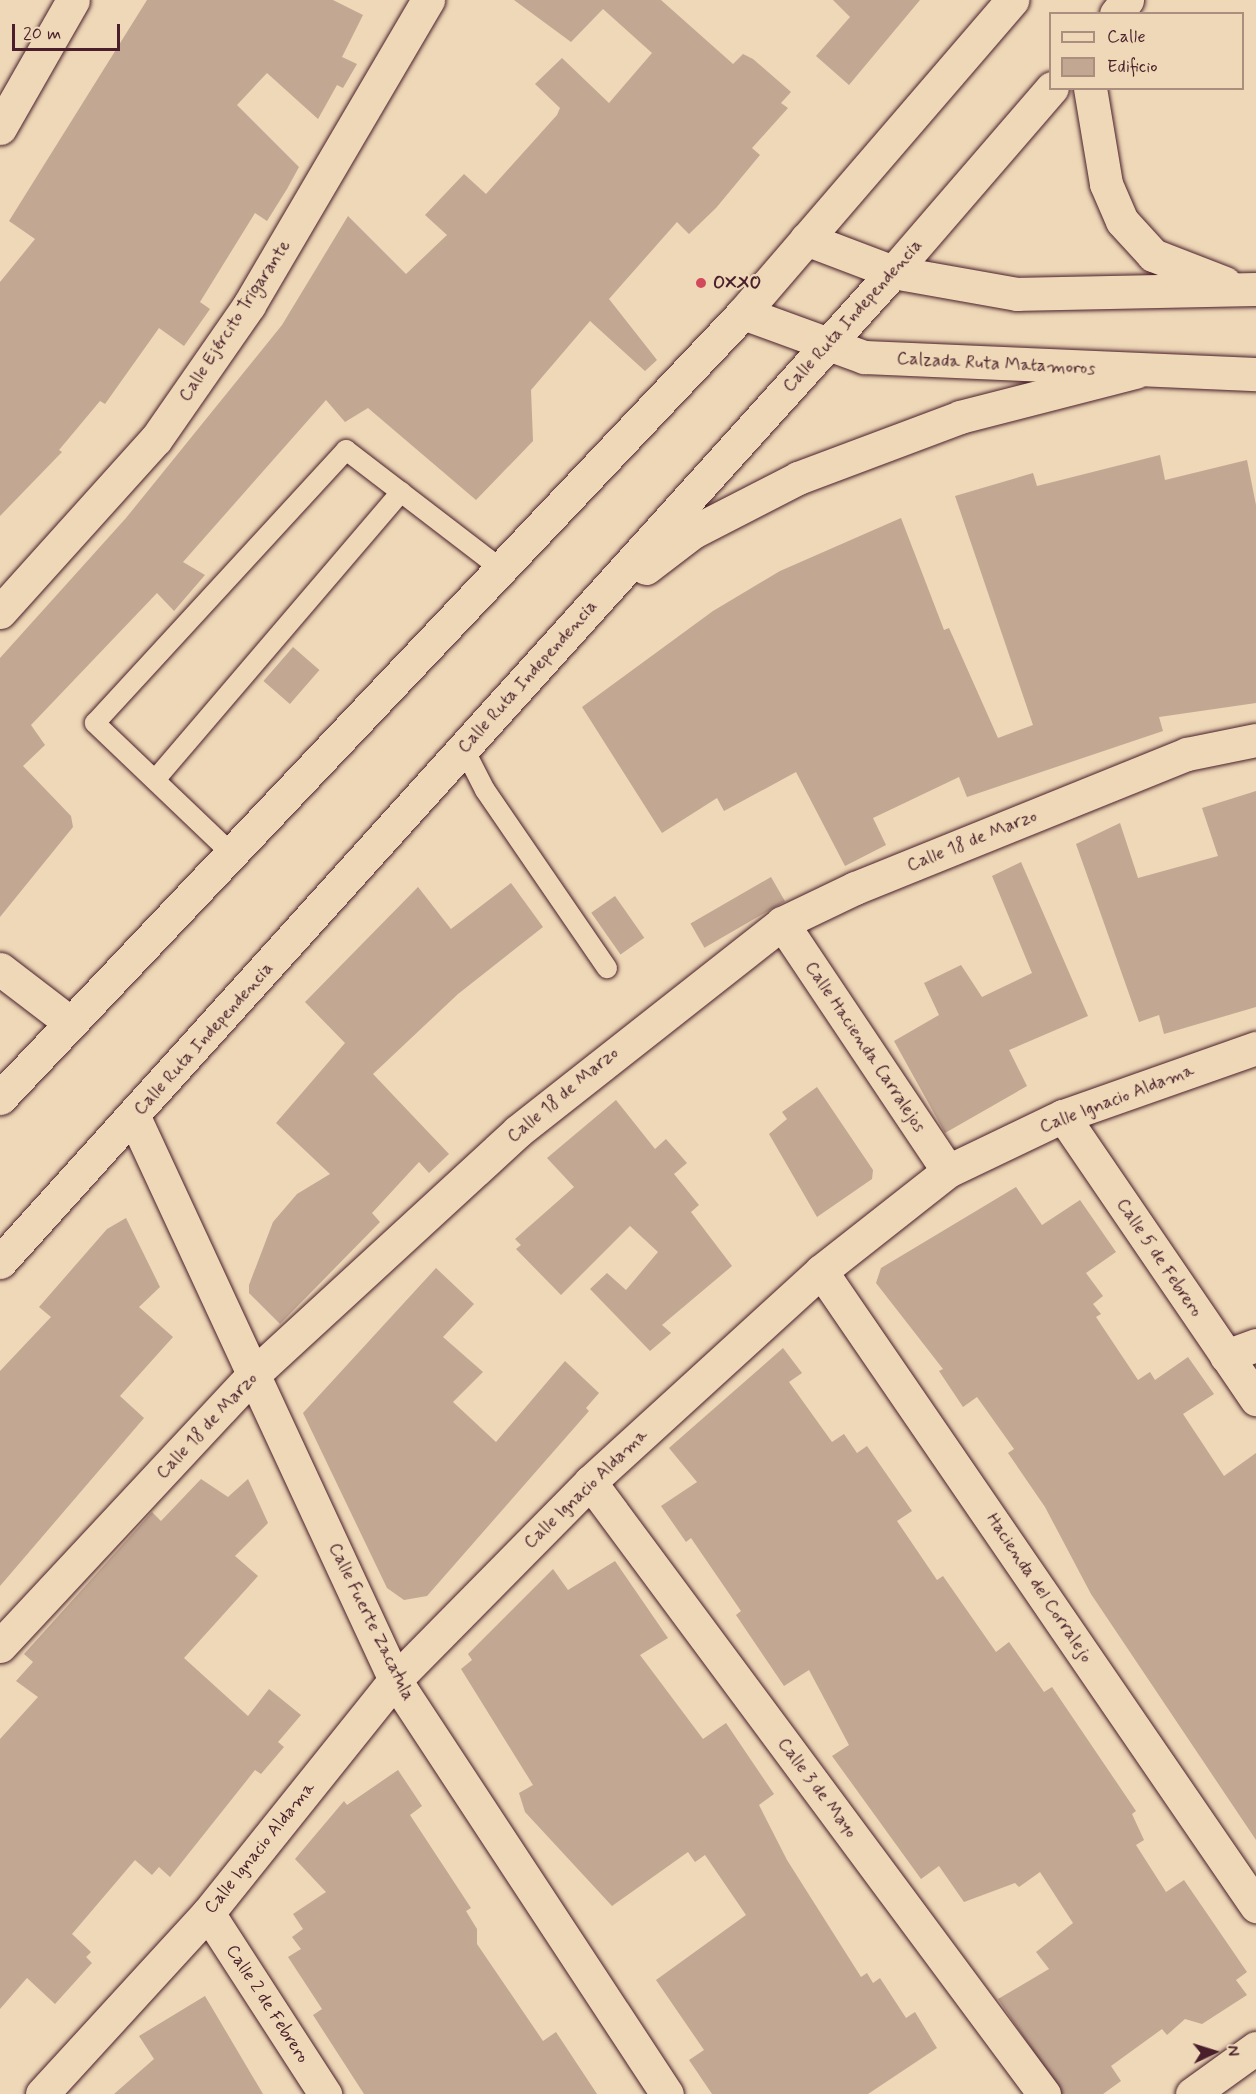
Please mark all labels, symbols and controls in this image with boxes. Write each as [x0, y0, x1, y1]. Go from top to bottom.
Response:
scale bar [15, 12, 123, 50]
legend [1049, 12, 1244, 90]
text: 20 m [23, 22, 61, 46]
text: Calle [1107, 25, 1146, 49]
text: Edificio [1107, 55, 1158, 79]
street label: Calle Ejército Trigarante [174, 235, 296, 407]
street label: Calle Ruta Independencia [779, 236, 927, 396]
place label: OXXO [713, 272, 761, 294]
marker: OXXO [694, 276, 708, 290]
street label: Calzada Ruta Matamoros [898, 348, 1094, 380]
street label: Calle Ruta Independencia [454, 597, 602, 757]
street label: Calle 18 de Marzo [904, 805, 1040, 877]
street label: Calle Hacienda Carralejos [799, 957, 931, 1137]
street label: Calle Ruta Independencia [130, 959, 278, 1119]
street label: Calle 18 de Marzo [503, 1043, 623, 1147]
street label: Calle Ignacio Aldama [1035, 1059, 1199, 1139]
street label: Calle 5 de Febrero [1111, 1194, 1207, 1322]
street label: Calle 18 de Marzo [152, 1368, 262, 1484]
street label: Calle Ignacio Aldama [518, 1423, 654, 1555]
street label: Hacienda del Corralejo [981, 1509, 1097, 1667]
street label: Calle Fuerte Zacatula [324, 1542, 418, 1702]
street label: Calle 3 de Mayo [772, 1734, 862, 1842]
street label: Calle Ignacio Aldama [199, 1776, 321, 1920]
street label: Calle 2 de Febrero [220, 1940, 314, 2068]
north arrow [1184, 2022, 1244, 2082]
text: N [1222, 2045, 1243, 2057]

